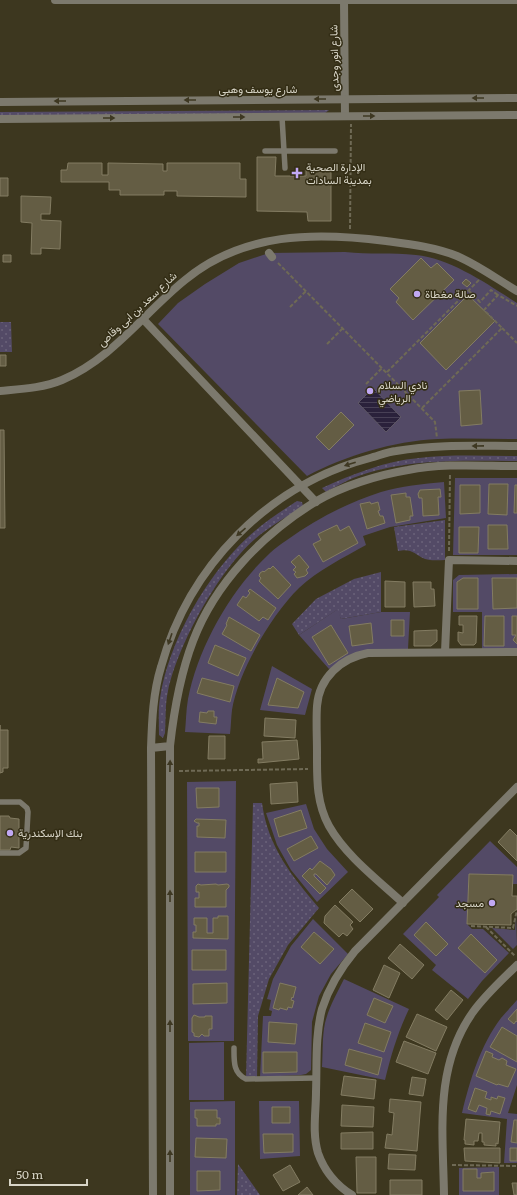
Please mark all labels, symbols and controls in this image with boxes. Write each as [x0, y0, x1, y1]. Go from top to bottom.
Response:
street label: شارع انور وجدى [324, 24, 343, 92]
street label: شارع يوسف وهبى [219, 80, 298, 97]
one-way arrow [471, 95, 484, 101]
one-way arrow [313, 96, 326, 102]
one-way arrow [183, 97, 196, 103]
one-way arrow [53, 98, 66, 104]
one-way arrow [363, 113, 376, 119]
one-way arrow [233, 114, 246, 120]
one-way arrow [103, 115, 116, 121]
place label: الإدارة الصحية بمدينة السادات [306, 158, 372, 187]
marker: الإدارة الصحية بمدينة السادات [291, 167, 303, 179]
street label: شارع سعد بن ابى وقاص [93, 267, 181, 350]
place label: صالة مغطاة [425, 285, 476, 301]
marker: صالة مغطاة [412, 289, 422, 299]
place label: نادي السلام الرياضي [378, 376, 427, 408]
marker: نادي السلام الرياضي [365, 386, 375, 396]
one-way arrow [471, 443, 484, 449]
one-way arrow [344, 461, 356, 467]
one-way arrow [235, 527, 246, 536]
one-way arrow [167, 634, 173, 646]
one-way arrow [166, 760, 173, 772]
place label: بنك الإسكندرية [18, 824, 83, 840]
marker: بنك الإسكندرية [5, 828, 15, 838]
one-way arrow [167, 889, 173, 902]
place label: مسجد [456, 894, 484, 910]
marker: مسجد [487, 898, 497, 908]
one-way arrow [167, 1019, 173, 1032]
one-way arrow [167, 1149, 173, 1162]
scale bar [10, 1161, 87, 1187]
text: 50 m [16, 1165, 43, 1183]

